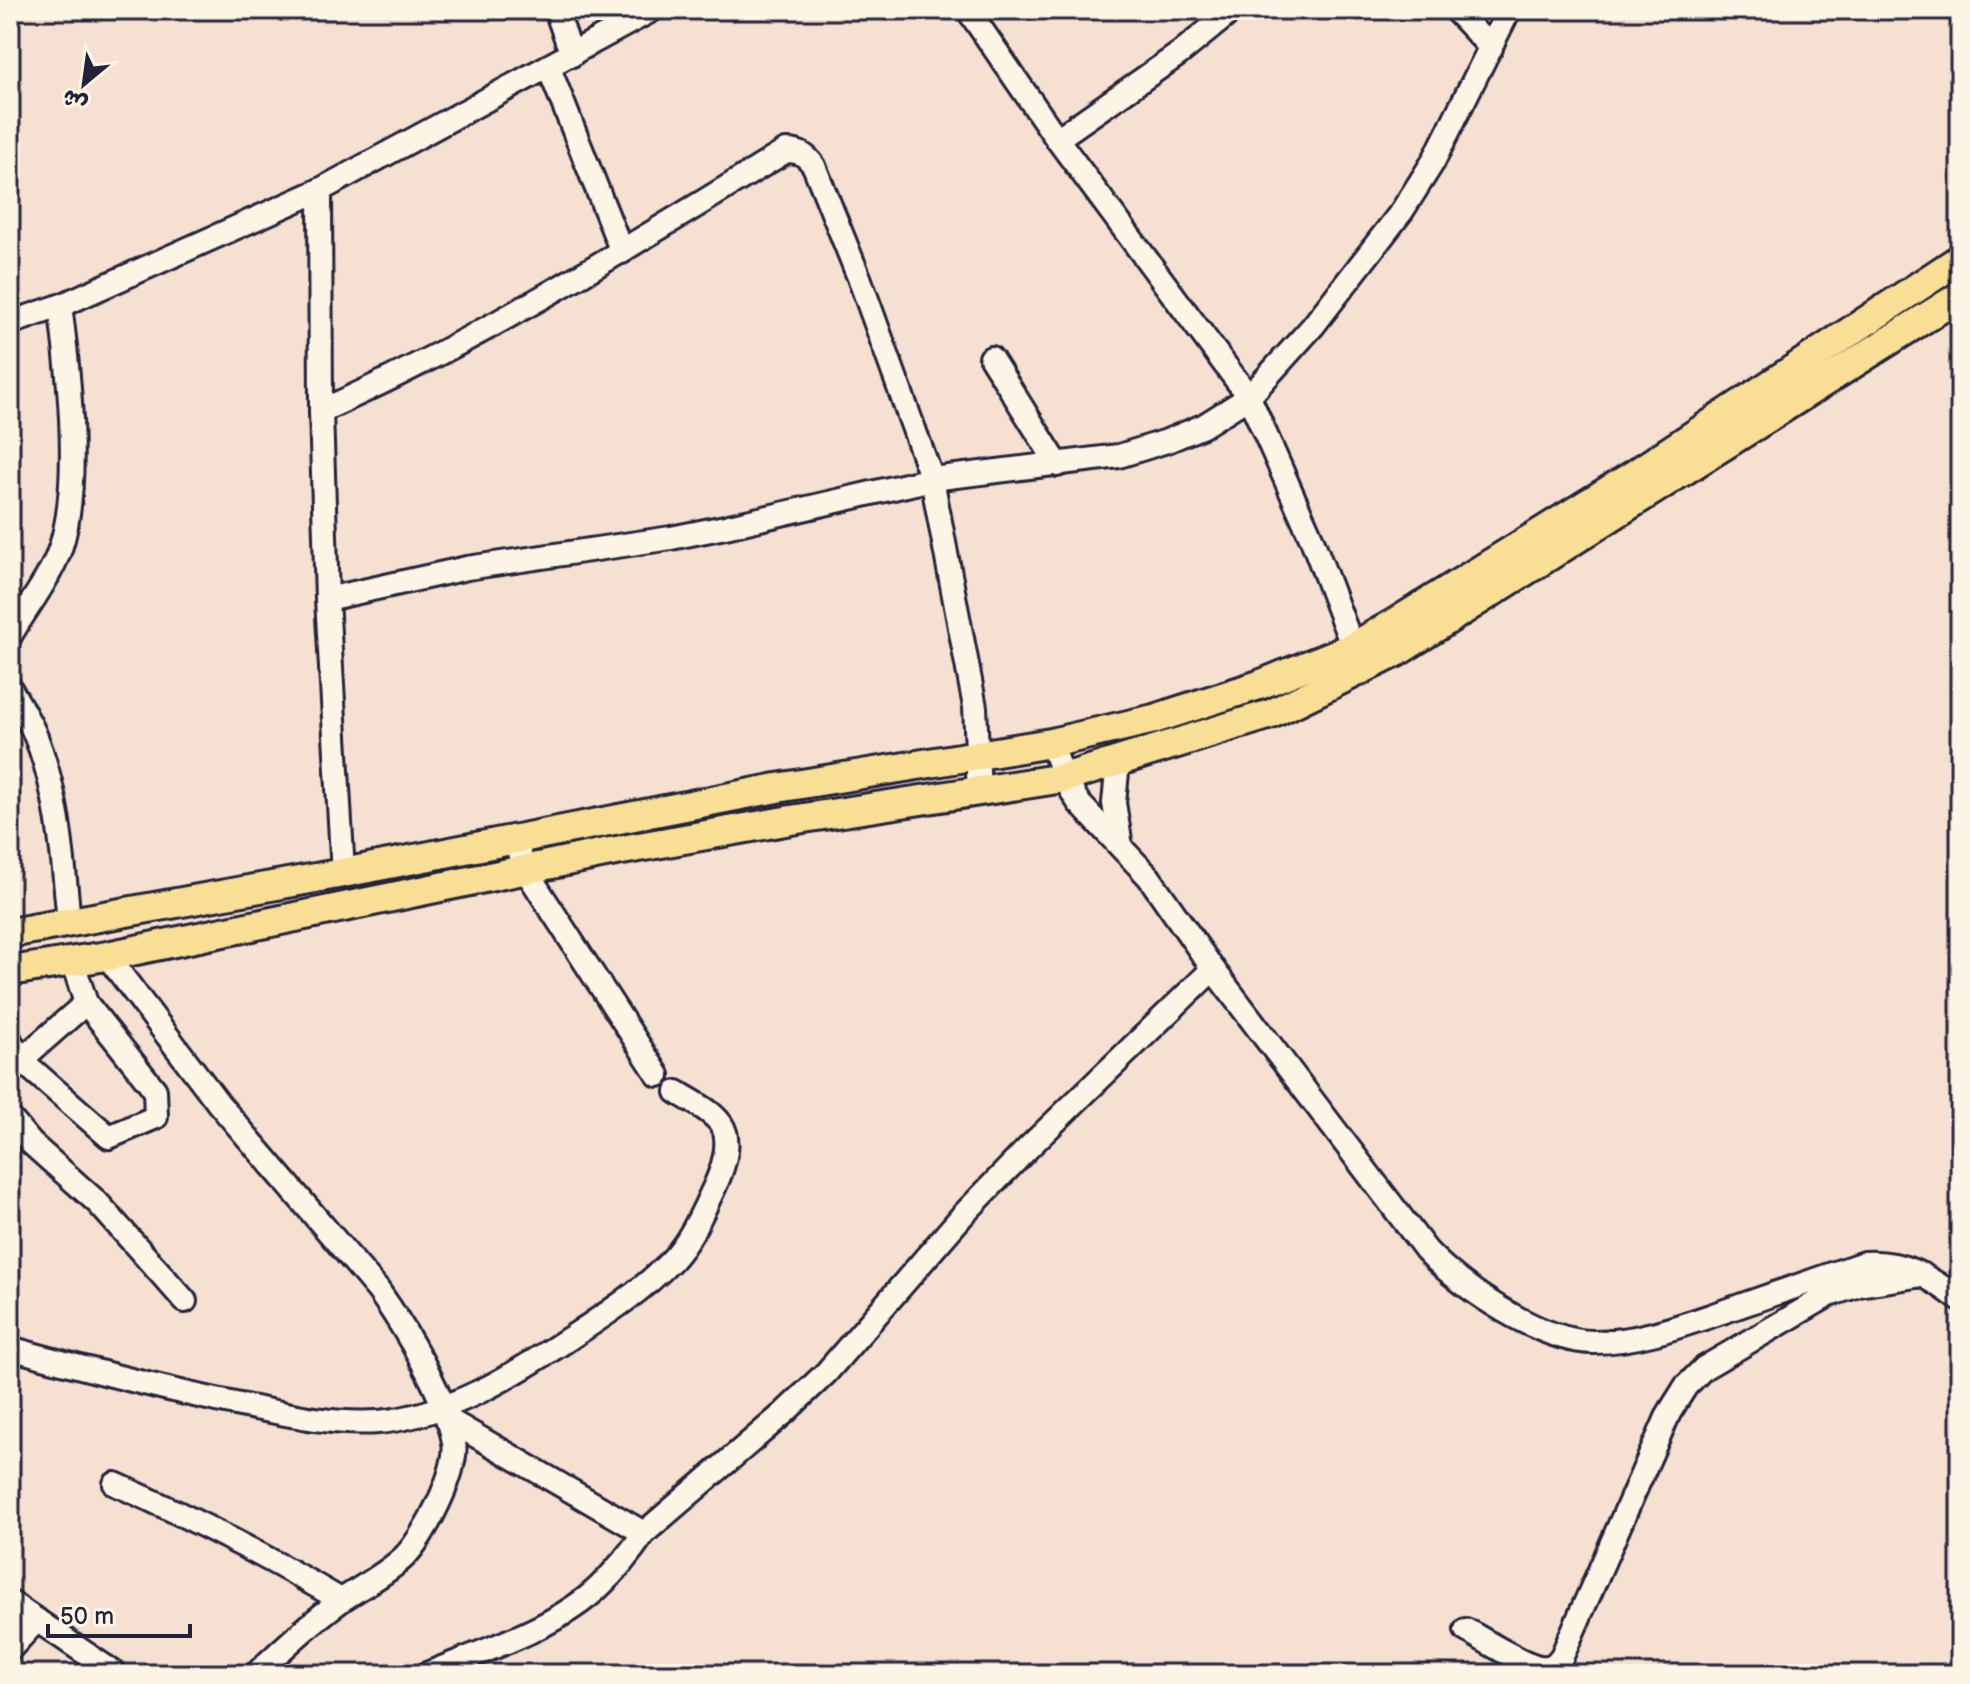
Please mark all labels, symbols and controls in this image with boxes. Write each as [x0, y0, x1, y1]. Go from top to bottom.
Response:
north arrow [44, 44, 124, 124]
text: ش [58, 83, 92, 118]
scale bar [48, 1588, 190, 1638]
text: 50 m [60, 1602, 114, 1631]

